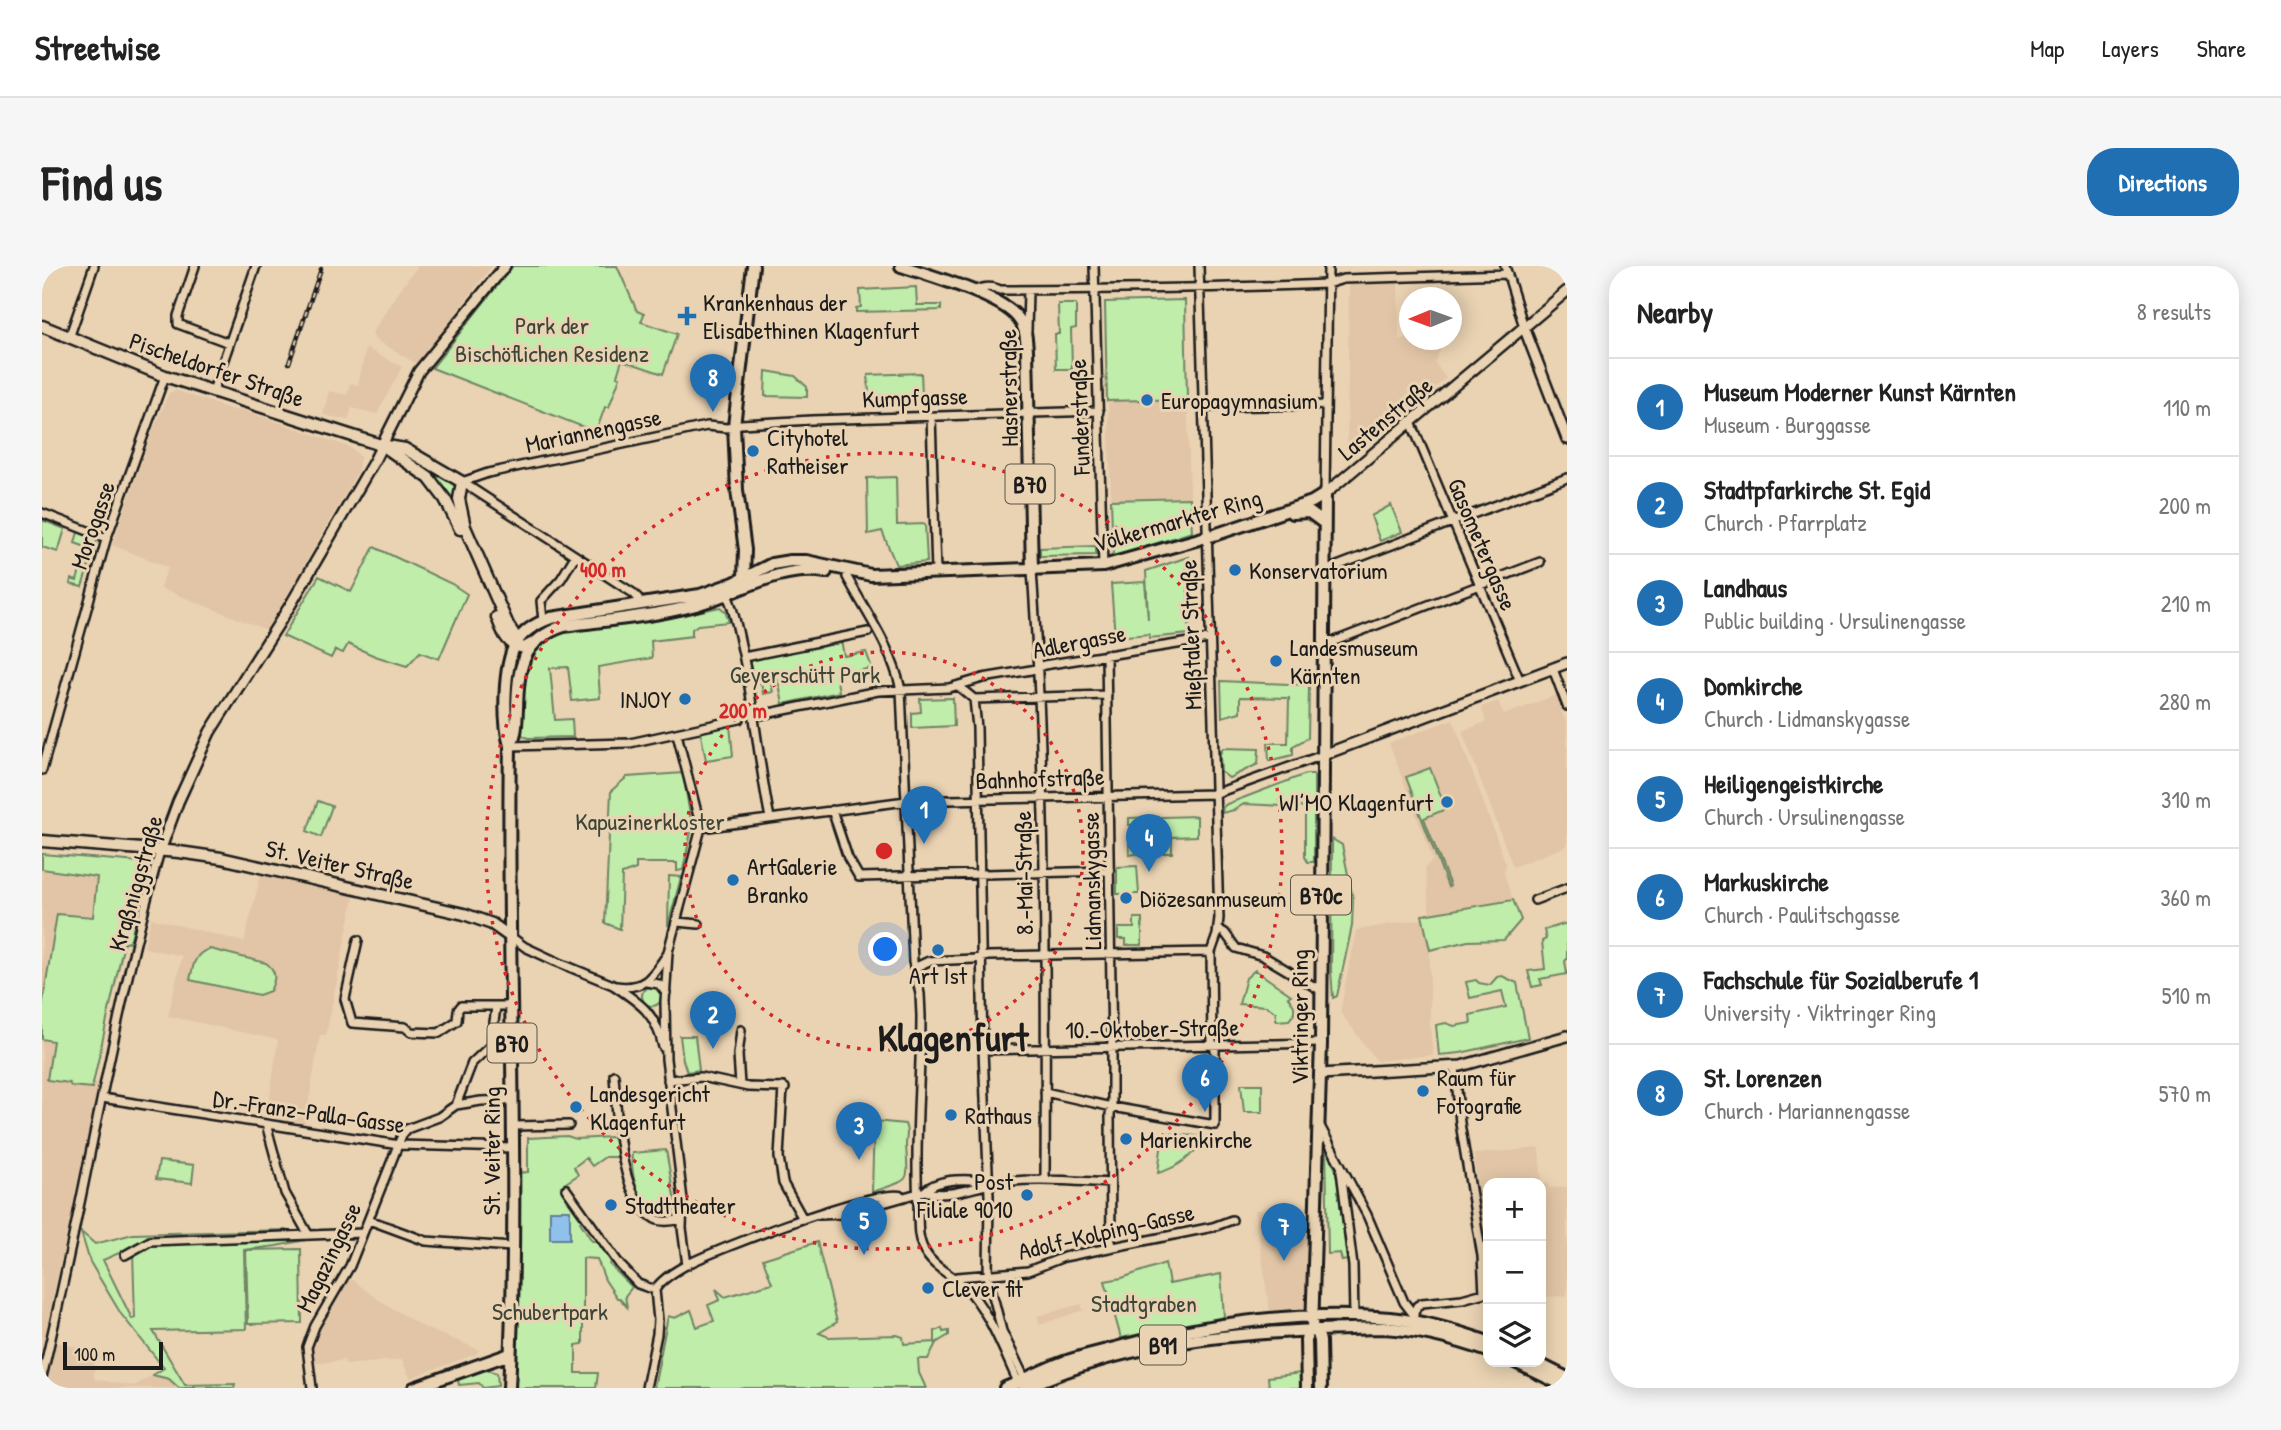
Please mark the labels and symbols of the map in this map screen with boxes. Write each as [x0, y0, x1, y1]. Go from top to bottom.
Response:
place label: Krankenhaus der Elisabethinen Klagenfurt [703, 286, 920, 346]
north arrow [1399, 287, 1462, 350]
marker: Krankenhaus der Elisabethinen Klagenfurt [677, 306, 697, 326]
park label: Park der Bischöflichen Residenz [455, 309, 649, 369]
street label: Pischeldorfer Straße [125, 324, 309, 414]
street label: Hasnerstraße [991, 328, 1025, 447]
pin: 8 [690, 354, 736, 412]
street label: Funderstraße [1061, 358, 1097, 477]
street label: Lastenstraße [1331, 369, 1440, 467]
street label: Kumpfgasse [862, 379, 969, 415]
place label: Europagymnasium [1161, 384, 1318, 416]
marker: Europagymnasium [1139, 392, 1155, 408]
street label: Mariannengasse [522, 400, 664, 460]
place label: Cityhotel Ratheiser [767, 421, 849, 481]
marker: Cityhotel Ratheiser [745, 443, 761, 459]
road number: B70 [1006, 464, 1054, 504]
street label: Gasometergasse [1441, 473, 1525, 615]
street label: Morogasse [62, 476, 122, 573]
street label: Völkermarkter Ring [1089, 481, 1265, 559]
place label: Konservatorium [1249, 554, 1388, 586]
text: 400 m [580, 555, 626, 584]
street label: Mießtaler Straße [1171, 559, 1209, 711]
marker: Konservatorium [1227, 562, 1243, 578]
street label: Adlergasse [1030, 616, 1129, 666]
place label: Landesmuseum Kärnten [1290, 631, 1418, 691]
marker: Landesmuseum Kärnten [1268, 653, 1284, 669]
park label: Geyerschütt Park [730, 658, 880, 690]
place label: INJOY [620, 683, 671, 715]
marker: INJOY [677, 691, 693, 707]
text: 200 m [719, 696, 767, 725]
street label: Bahnhofstraße [975, 760, 1106, 796]
pin: 1 [901, 786, 947, 844]
place label: WI’MO Klagenfurt [1279, 786, 1434, 818]
marker: WI’MO Klagenfurt [1439, 794, 1455, 810]
park label: Kapuzinerkloster [575, 805, 725, 837]
street label: 8.-Mai-Straße [1006, 810, 1040, 935]
street label: Kraßniggstraße [100, 811, 170, 955]
street label: Lidmanskygasse [1074, 811, 1108, 950]
pin: 4 [1126, 814, 1172, 872]
street label: St. Veiter Straße [263, 831, 418, 897]
centre of rings [872, 839, 896, 863]
place label: ArtGalerie Branko [747, 850, 838, 910]
marker: ArtGalerie Branko [725, 872, 741, 888]
road number: B70c [1291, 876, 1351, 915]
place label: Diözesanmuseum [1140, 882, 1286, 914]
marker: Diözesanmuseum [1118, 890, 1134, 906]
your location [868, 932, 902, 966]
marker: Art Ist [930, 942, 946, 958]
street label: Viktringer Ring [1283, 949, 1315, 1085]
place label: Art Ist [909, 959, 968, 991]
pin: 2 [690, 991, 736, 1049]
street label: 10.-Oktober-Straße [1065, 1010, 1240, 1046]
district label: Klagenfurt [878, 1011, 1030, 1064]
road number: B70 [488, 1024, 536, 1062]
pin: 6 [1182, 1054, 1228, 1112]
place label: Raum für Fotografie [1436, 1061, 1523, 1121]
place label: Landesgericht Klagenfurt [590, 1077, 711, 1137]
street label: Dr.-Franz-Palla-Gasse [211, 1082, 407, 1140]
marker: Raum für Fotografie [1415, 1083, 1431, 1099]
street label: St. Veiter Ring [475, 1087, 507, 1215]
marker: Landesgericht Klagenfurt [568, 1099, 584, 1115]
place label: Rathaus [965, 1099, 1032, 1131]
pin: 3 [836, 1102, 882, 1160]
marker: Rathaus [943, 1107, 959, 1123]
place label: Marienkirche [1140, 1123, 1253, 1155]
marker: Marienkirche [1118, 1131, 1134, 1147]
place label: Post Filiale 9010 [916, 1165, 1014, 1225]
marker: Post Filiale 9010 [1019, 1187, 1035, 1203]
place label: Stadttheater [625, 1189, 736, 1221]
street label: Adolf-Kolping-Gasse [1015, 1195, 1198, 1267]
street label: Magazingasse [288, 1196, 369, 1317]
marker: Stadttheater [603, 1197, 619, 1213]
pin: 5 [841, 1197, 887, 1255]
pin: 7 [1261, 1203, 1307, 1261]
place label: Clever fit [942, 1272, 1024, 1304]
marker: Clever fit [920, 1280, 936, 1296]
park label: Stadtgraben [1091, 1287, 1197, 1319]
park label: Schubertpark [492, 1295, 608, 1327]
road number: B91 [1140, 1326, 1186, 1364]
scale bar [63, 1339, 163, 1371]

